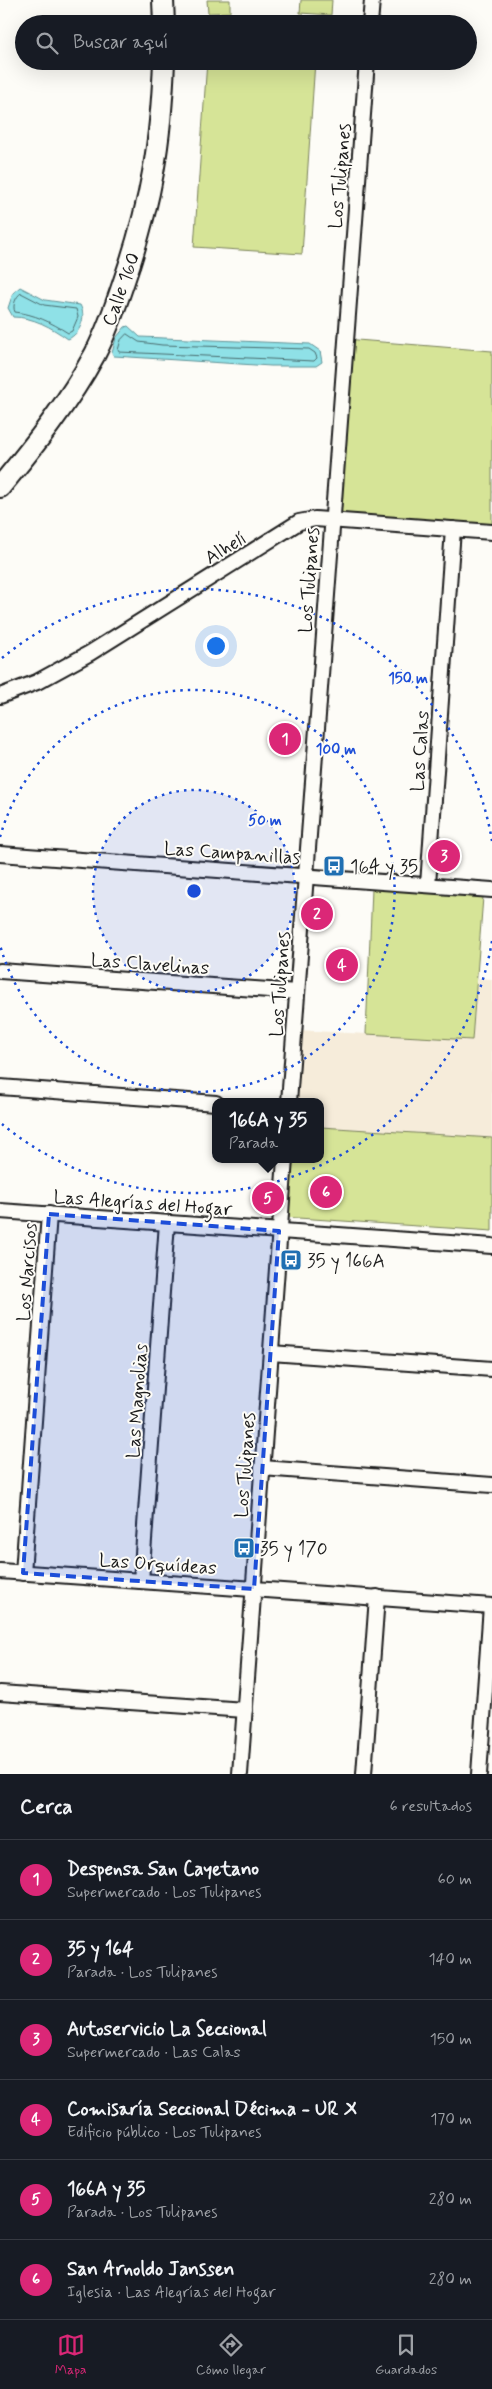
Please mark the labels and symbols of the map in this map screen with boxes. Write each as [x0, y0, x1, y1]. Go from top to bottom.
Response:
street label: Los Tulipanes [323, 122, 358, 230]
street label: Calle 160 [97, 249, 146, 330]
street label: Alhelí [200, 526, 251, 571]
street label: Los Tulipanes [293, 526, 326, 634]
your location [203, 633, 229, 659]
text: 150 m [388, 669, 428, 689]
street label: Las Calas [405, 710, 436, 792]
pin: 1 [269, 720, 301, 758]
text: 100 m [316, 740, 356, 760]
text: 50 m [248, 811, 282, 831]
street label: Las Campanillas [163, 836, 301, 871]
pin: 3 [428, 837, 460, 875]
bus stop icon: 164 y 35 [322, 854, 346, 878]
place label: 164 y 35 [350, 855, 418, 881]
centre of rings [185, 882, 203, 900]
pin: 2 [301, 895, 333, 933]
street label: Los Tulipanes [264, 930, 297, 1038]
pin: 4 [326, 946, 358, 984]
street label: Las Clavelinas [90, 948, 210, 981]
pin: 6 [310, 1173, 342, 1211]
pin: 5 [252, 1179, 284, 1217]
street label: Las Alegrías del Hogar [53, 1185, 233, 1225]
street label: Los Narcisos [12, 1221, 43, 1322]
bus stop icon: 35 y 166A [279, 1248, 303, 1272]
place label: 35 y 166A [307, 1249, 385, 1275]
street label: Las Magnolias [121, 1342, 155, 1459]
street label: Los Tulipanes [229, 1411, 262, 1519]
bus stop icon: 35 y 170 [232, 1536, 256, 1560]
place label: 35 y 170 [260, 1537, 328, 1563]
street label: Las Orquídeas [98, 1548, 217, 1581]

